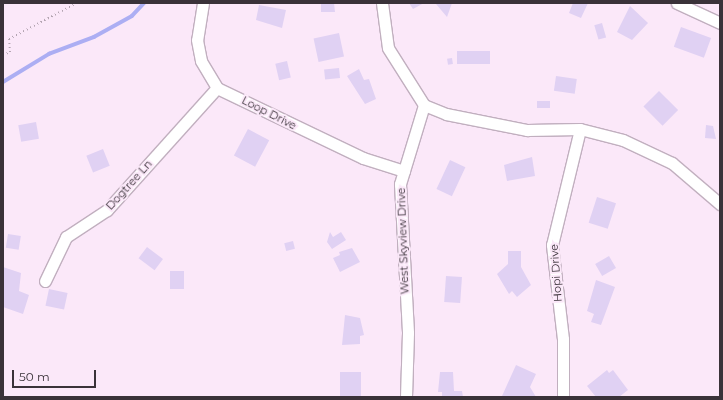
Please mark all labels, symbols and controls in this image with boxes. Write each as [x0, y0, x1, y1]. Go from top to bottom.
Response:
street label: Loop Drive [240, 94, 298, 132]
street label: Dogtree Ln [103, 157, 155, 213]
street label: West Skyview Drive [395, 187, 411, 295]
street label: Hopi Drive [547, 244, 565, 302]
scale bar [14, 362, 98, 388]
text: 50 m [19, 369, 50, 384]

